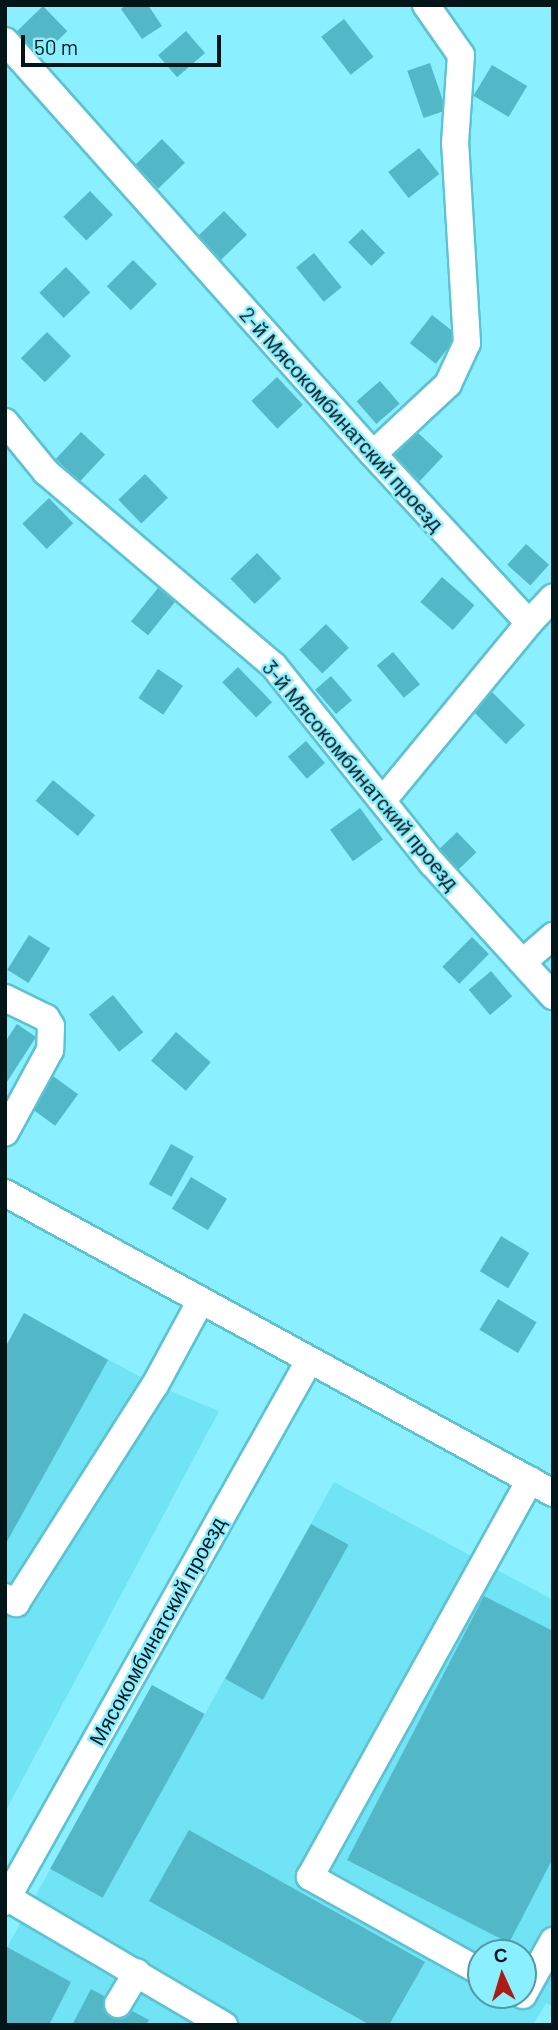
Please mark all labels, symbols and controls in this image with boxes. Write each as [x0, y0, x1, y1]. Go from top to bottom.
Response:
scale bar [24, 21, 224, 65]
text: 50 m [34, 34, 78, 59]
street label: 2-й Мясокомбинатский проезд [235, 302, 449, 536]
street label: 3-й Мясокомбинатский проезд [257, 655, 465, 895]
street label: Мясокомбинатский проезд [84, 1512, 230, 1750]
north arrow [467, 1939, 537, 2009]
text: С [493, 1943, 508, 1966]

